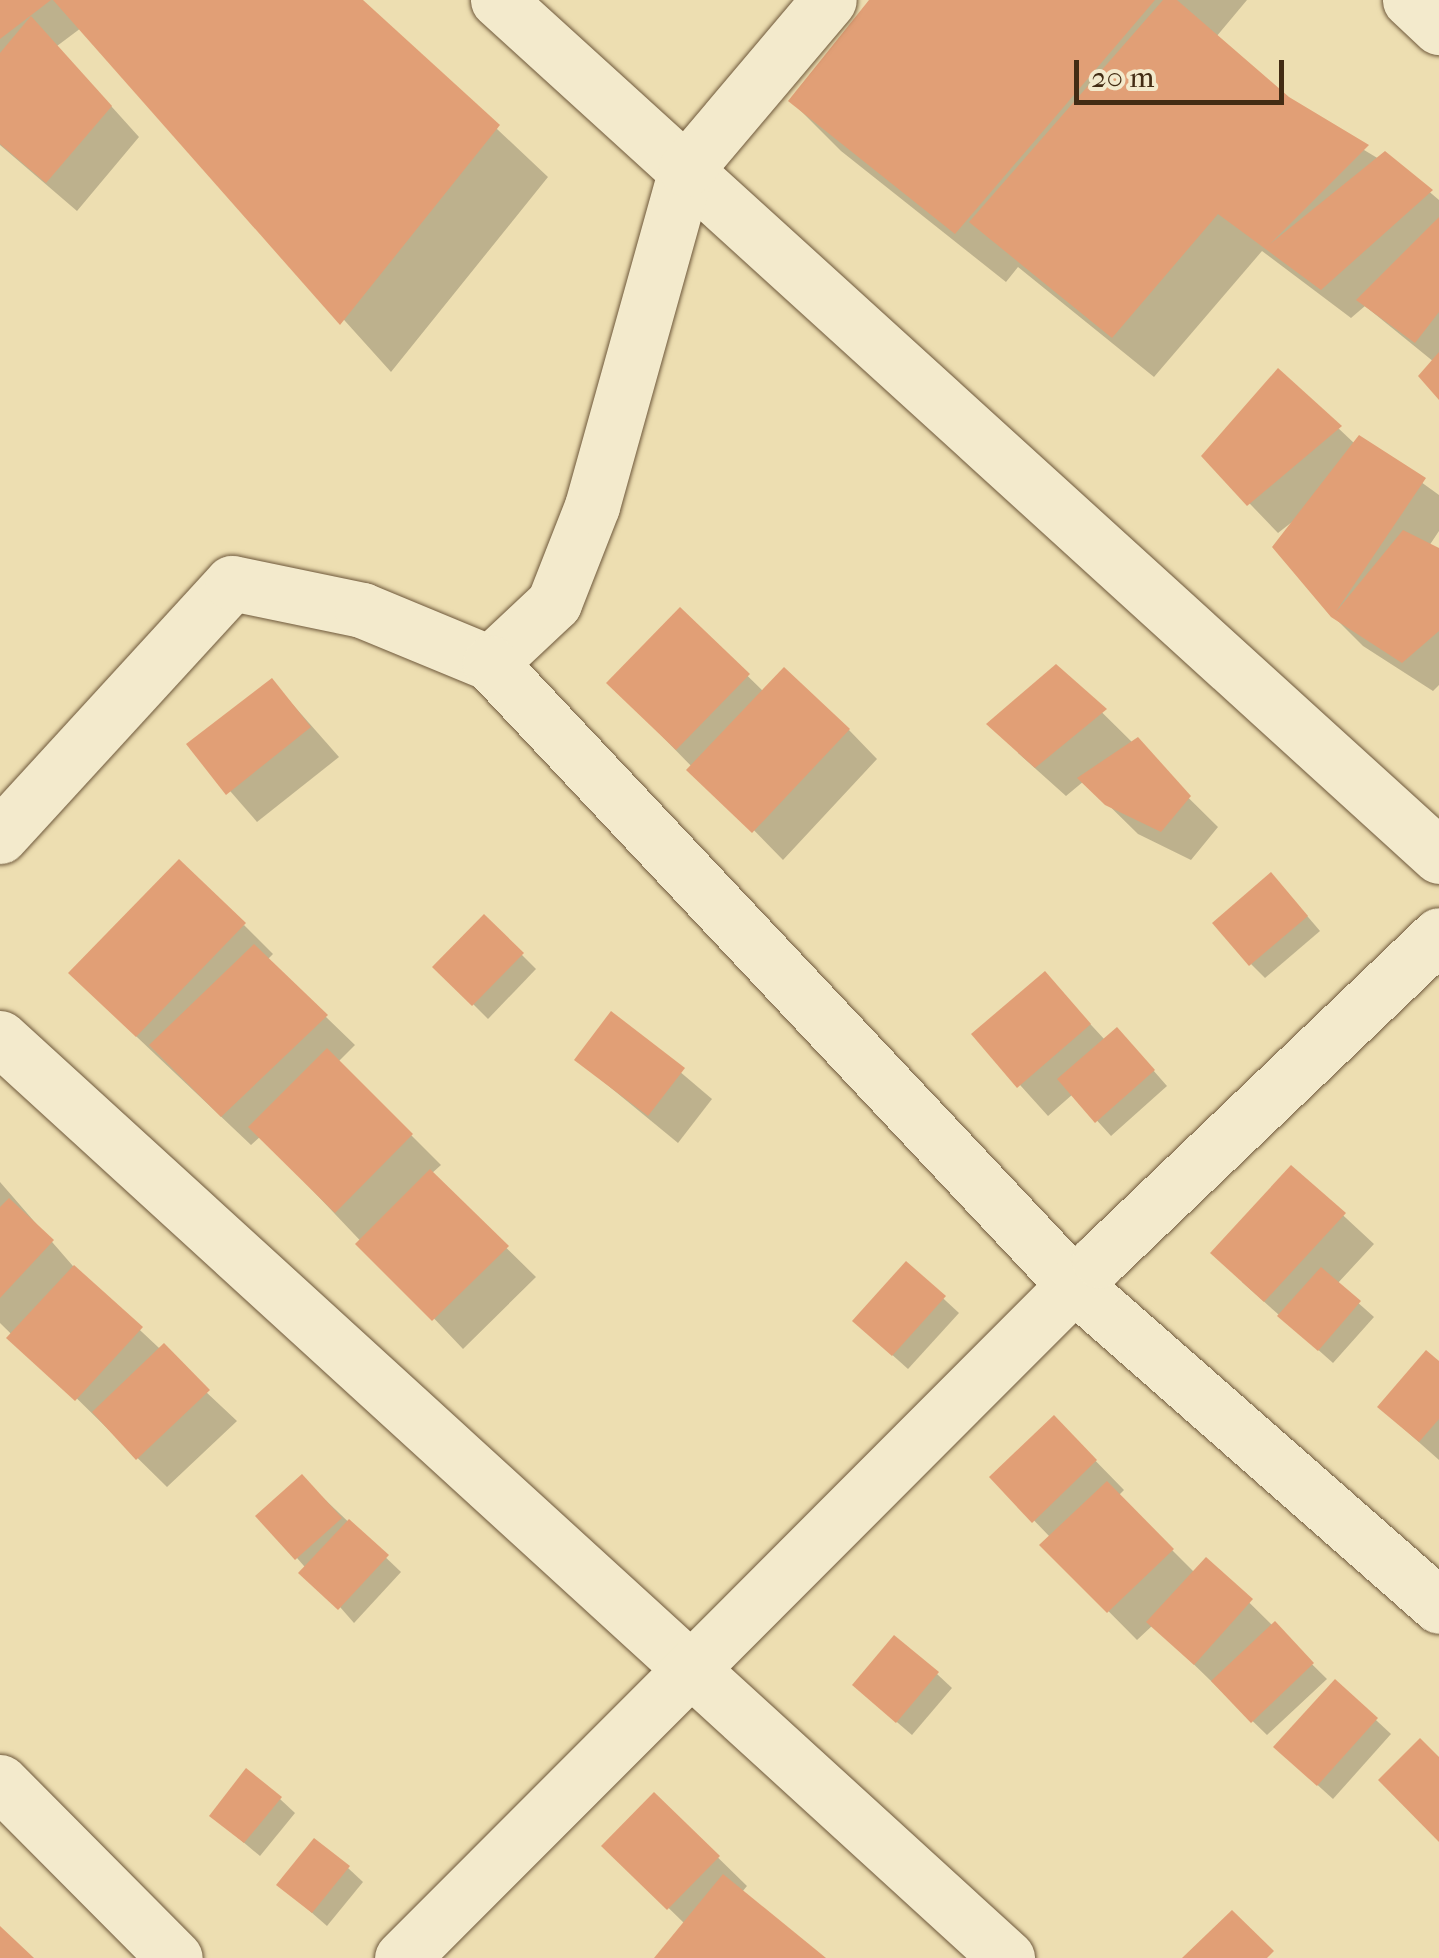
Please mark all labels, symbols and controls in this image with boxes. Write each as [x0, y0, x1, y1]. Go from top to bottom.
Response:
scale bar [1079, 40, 1289, 102]
text: 20 m [1091, 60, 1154, 95]

